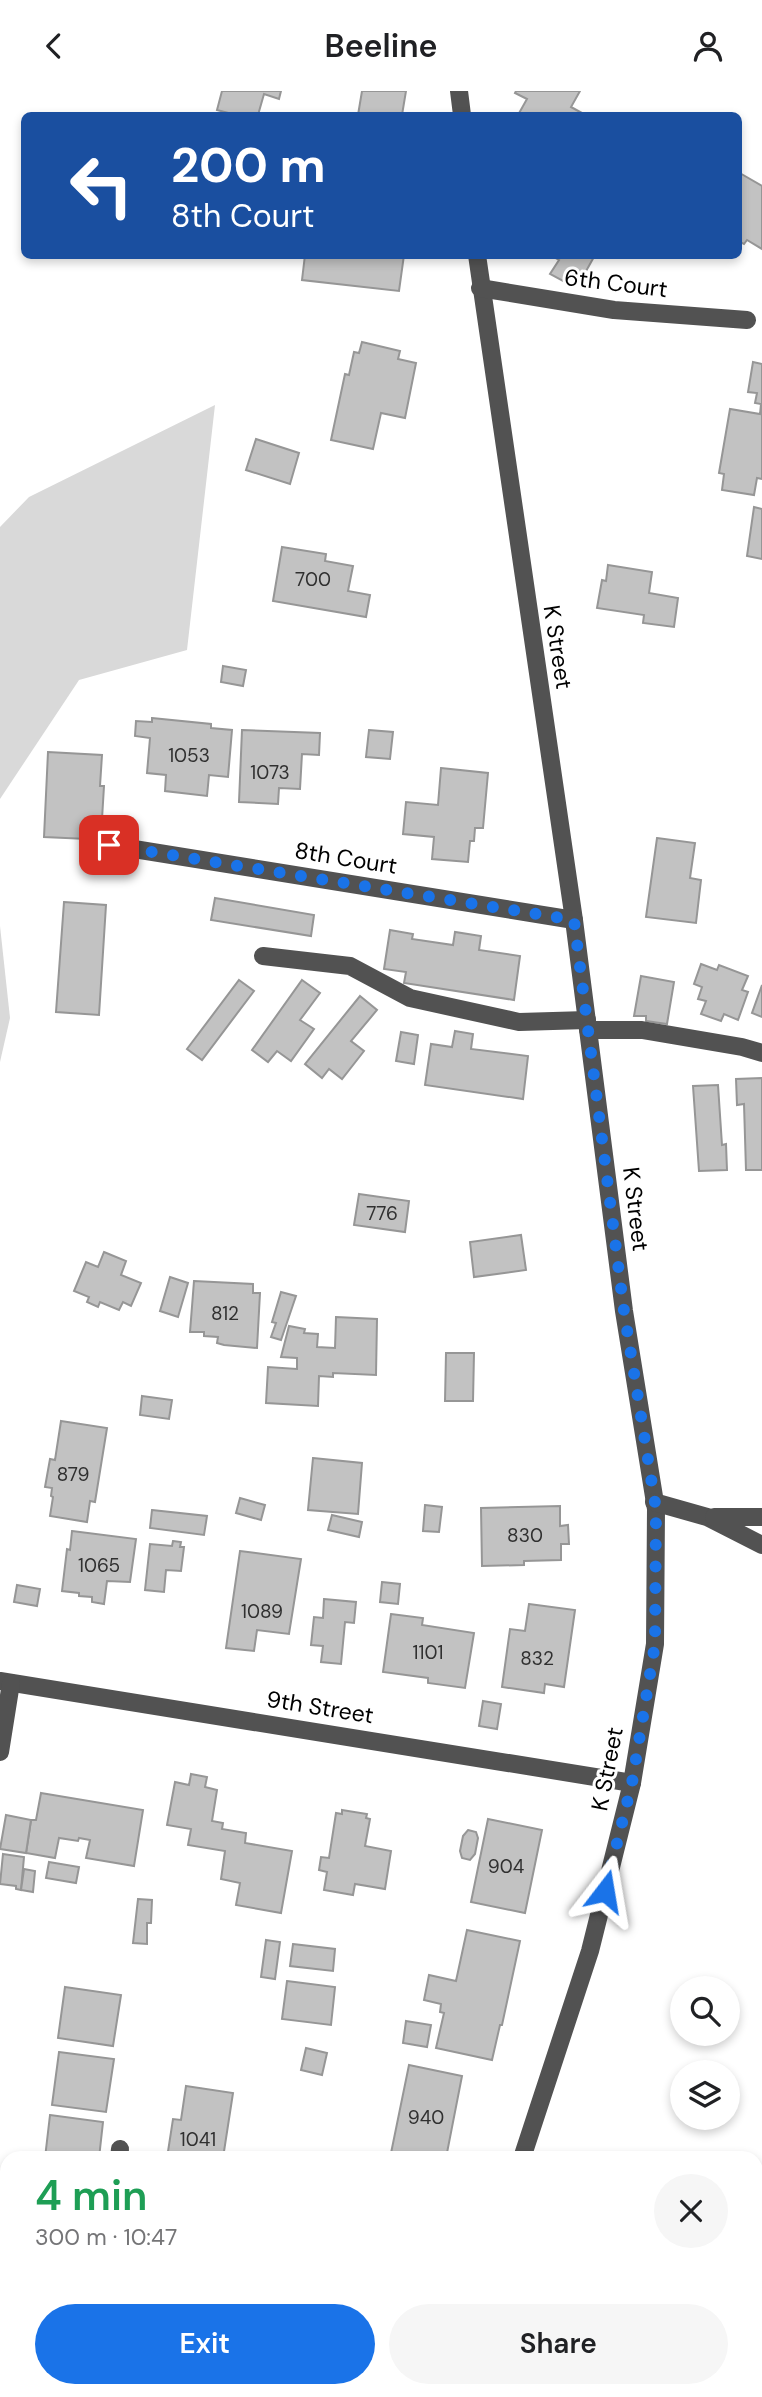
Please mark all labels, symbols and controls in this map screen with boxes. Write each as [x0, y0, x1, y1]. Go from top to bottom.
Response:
text: Beeline [325, 25, 437, 67]
icon: back [35, 27, 73, 65]
icon: person [689, 27, 727, 65]
text: 200 m [171, 133, 326, 197]
icon: left [56, 140, 147, 231]
text: 8th Court [171, 195, 315, 237]
street label: 6th Court [563, 262, 669, 304]
house number: 700 [295, 567, 331, 592]
street label: K Street [537, 603, 579, 691]
house number: 1053 [168, 743, 210, 768]
house number: 1073 [250, 760, 290, 785]
pin [79, 815, 139, 875]
icon: arrive [90, 826, 128, 864]
street label: 8th Court [293, 835, 399, 881]
street label: K Street [616, 1165, 656, 1253]
house number: 776 [366, 1201, 398, 1226]
house number: 812 [211, 1301, 239, 1326]
house number: 879 [57, 1462, 89, 1487]
house number: 830 [507, 1523, 543, 1548]
house number: 1065 [78, 1553, 120, 1578]
house number: 1089 [241, 1599, 283, 1624]
house number: 1101 [413, 1640, 443, 1665]
house number: 832 [520, 1646, 554, 1671]
street label: 9th Street [264, 1684, 376, 1730]
street label: K Street [584, 1725, 630, 1813]
house number: 904 [488, 1854, 524, 1879]
position arrow [568, 1854, 642, 1928]
map controls [670, 1976, 740, 2130]
button: search [670, 1976, 740, 2046]
button: layers [670, 2060, 740, 2130]
house number: 940 [408, 2105, 444, 2130]
house number: 1041 [180, 2127, 216, 2152]
text: 4 min [35, 2168, 147, 2223]
button: close [654, 2174, 728, 2248]
text: 300 m · 10:47 [35, 2222, 177, 2252]
button: Exit [35, 2304, 375, 2384]
button: Share [389, 2304, 728, 2384]

